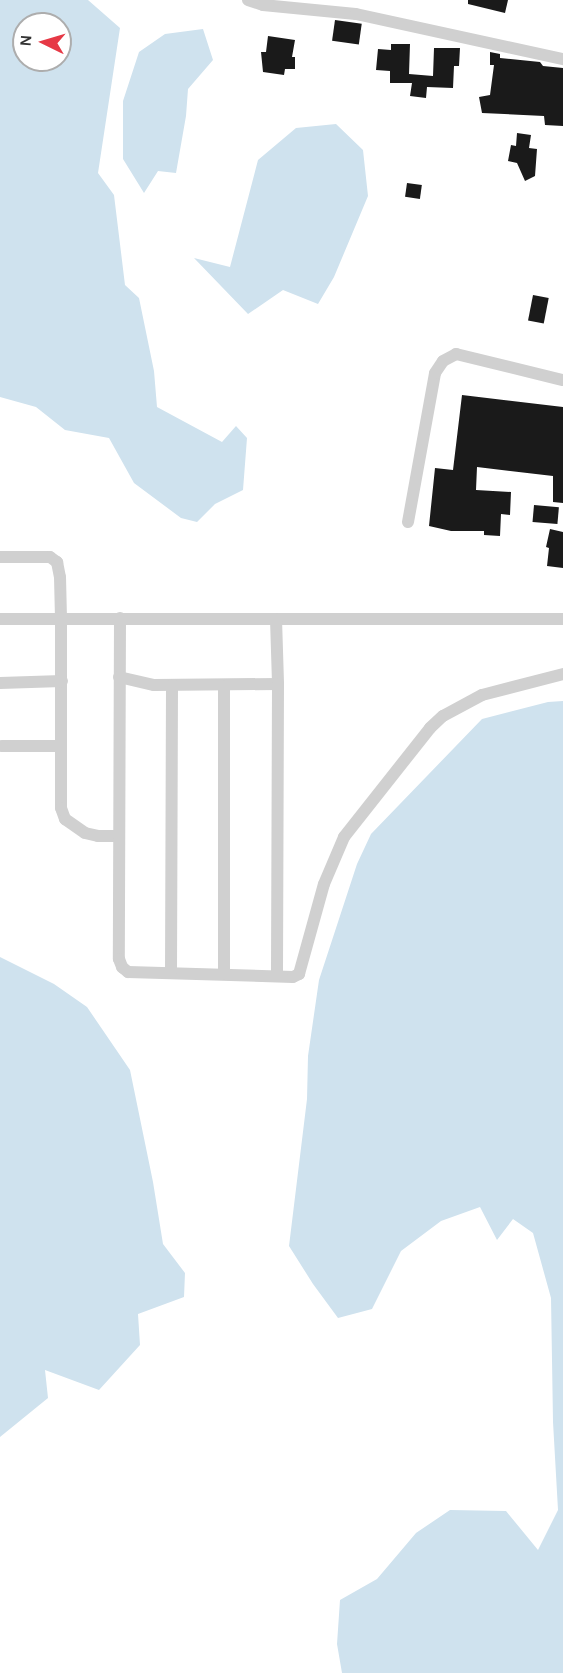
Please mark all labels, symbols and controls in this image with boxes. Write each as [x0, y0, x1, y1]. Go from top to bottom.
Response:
north arrow [12, 12, 72, 72]
text: N [16, 34, 36, 47]

